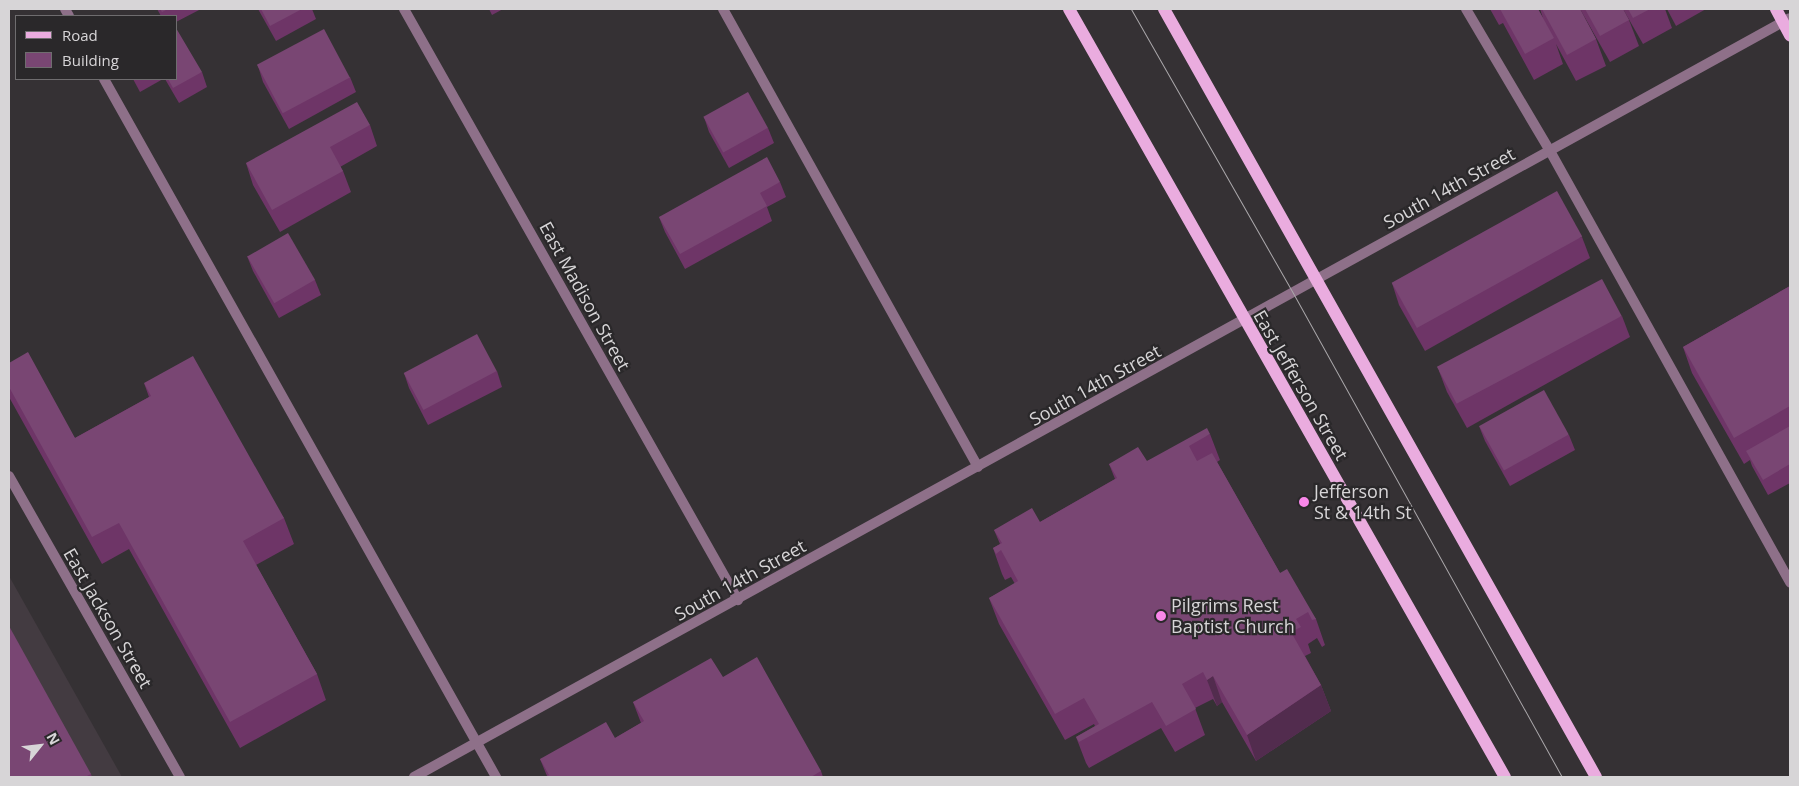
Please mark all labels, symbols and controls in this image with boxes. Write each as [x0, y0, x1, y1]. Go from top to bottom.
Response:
legend [15, 15, 178, 80]
text: Road [62, 25, 98, 45]
text: Building [62, 50, 119, 70]
street label: South 14th Street [1380, 143, 1518, 233]
street label: East Madison Street [535, 218, 635, 374]
street label: East Jefferson Street [1249, 306, 1353, 464]
street label: South 14th Street [1026, 340, 1164, 430]
place label: Jefferson St & 14th St [1314, 481, 1412, 524]
marker: Jefferson St & 14th St [1298, 496, 1310, 508]
street label: South 14th Street [671, 535, 809, 625]
street label: East Jackson Street [59, 544, 157, 692]
place label: Pilgrims Rest Baptist Church [1171, 595, 1295, 638]
marker: Pilgrims Rest Baptist Church [1155, 610, 1167, 622]
north arrow [15, 721, 65, 771]
text: N [42, 729, 65, 748]

